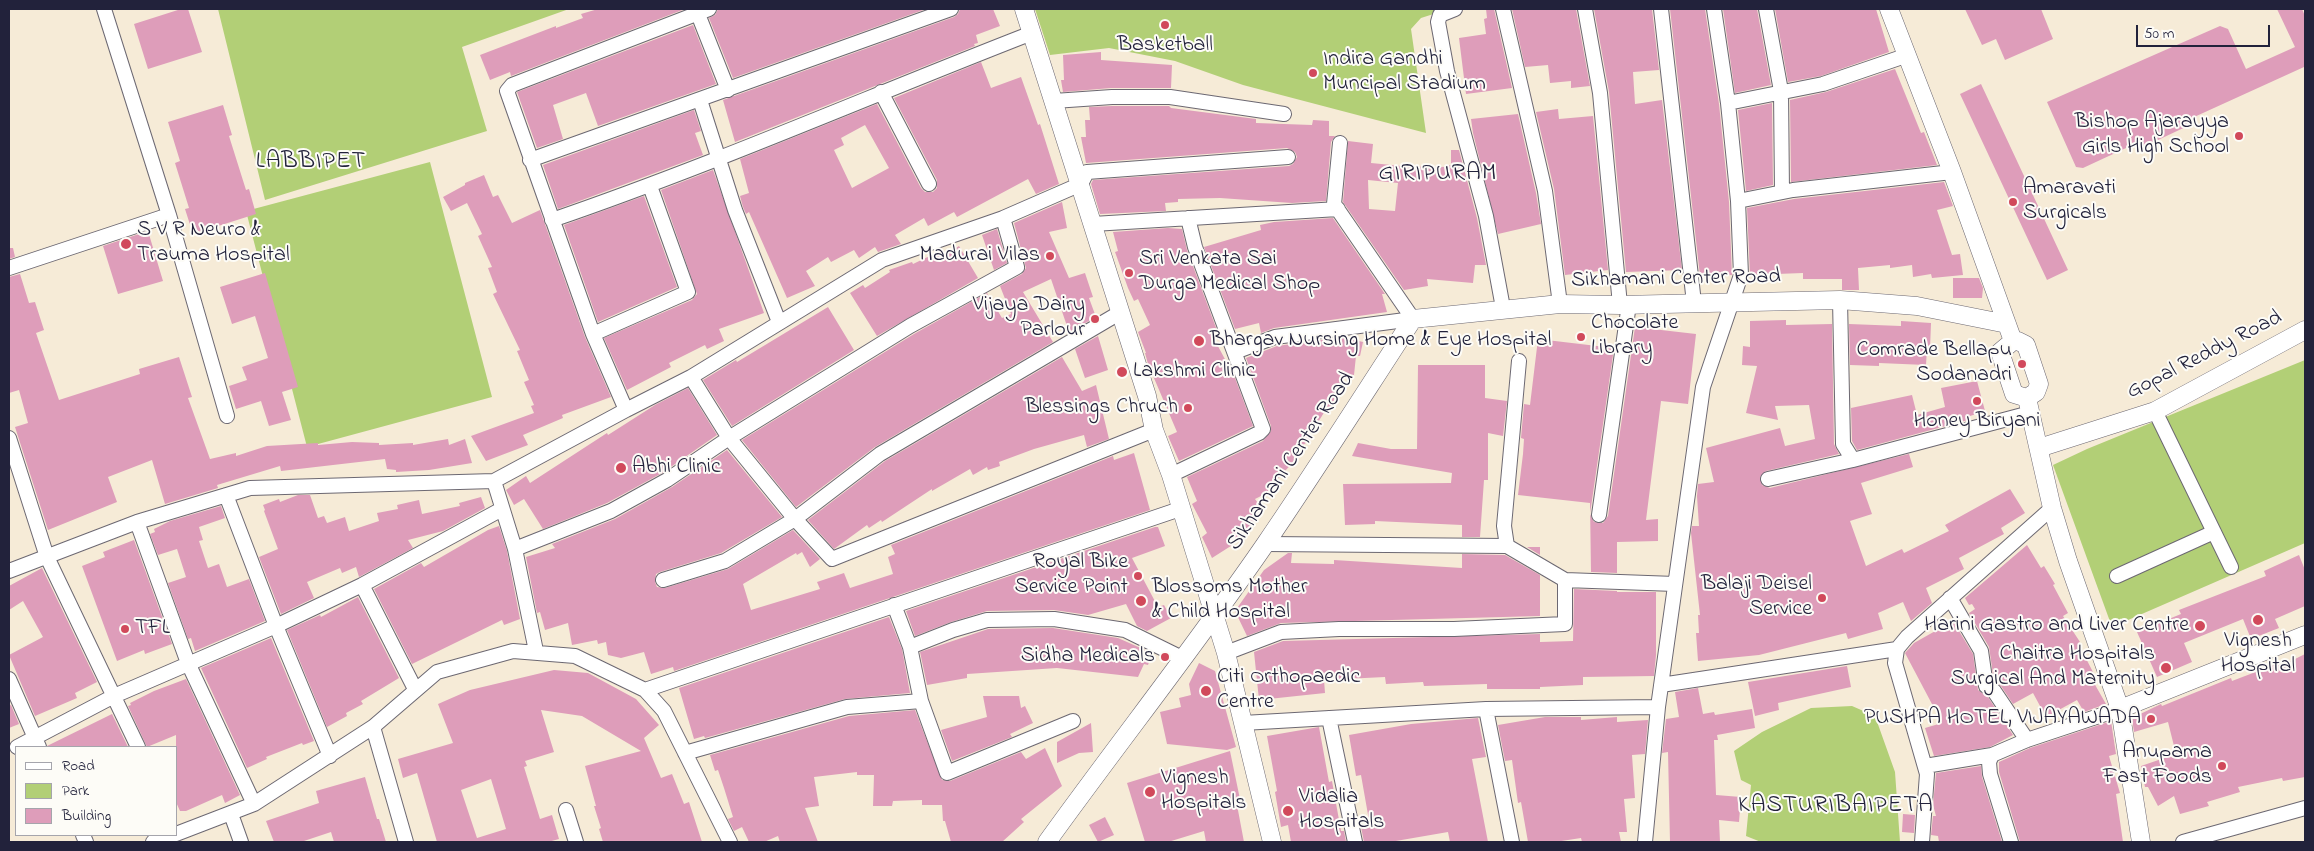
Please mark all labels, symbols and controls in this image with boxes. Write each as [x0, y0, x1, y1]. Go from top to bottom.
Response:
scale bar [2139, 15, 2273, 47]
marker: Basketball [1159, 19, 1171, 31]
text: 50 m [2144, 23, 2174, 45]
place label: Basketball [1117, 33, 1213, 59]
place label: Indira Gandhi Muncipal Stadium [1323, 47, 1486, 98]
marker: Indira Gandhi Muncipal Stadium [1307, 67, 1319, 79]
place label: Bishop Ajarayya Girls High School [2075, 110, 2229, 162]
marker: Bishop Ajarayya Girls High School [2233, 130, 2245, 142]
district label: LABBIPET [255, 149, 367, 177]
district label: GIRIPURAM [1377, 161, 1499, 189]
place label: Amaravati Surgicals [2023, 176, 2116, 228]
marker: Amaravati Surgicals [2007, 196, 2019, 208]
place label: S V R Neuro & Trauma Hospital [137, 218, 290, 270]
marker: S V R Neuro & Trauma Hospital [119, 237, 133, 251]
place label: Madurai Vilas [920, 243, 1040, 269]
place label: Sri Venkata Sai Durga Medical Shop [1139, 247, 1320, 298]
marker: Madurai Vilas [1044, 250, 1056, 262]
street label: Sikhamani Center Road [1571, 265, 1781, 295]
marker: Sri Venkata Sai Durga Medical Shop [1123, 267, 1135, 279]
place label: Vijaya Dairy Parlour [973, 293, 1085, 344]
street label: Gopal Reddy Road [2123, 306, 2287, 406]
place label: Chocolate Library [1591, 311, 1678, 362]
marker: Vijaya Dairy Parlour [1089, 313, 1101, 325]
place label: Bhargav Nursing Home & Eye Hospital [1210, 328, 1551, 354]
marker: Chocolate Library [1575, 331, 1587, 343]
marker: Bhargav Nursing Home & Eye Hospital [1192, 334, 1206, 348]
place label: Comrade Bellapu Sodanadri [1857, 338, 2012, 390]
marker: Comrade Bellapu Sodanadri [2016, 358, 2028, 370]
place label: Lakshmi Clinic [1133, 359, 1255, 385]
marker: Lakshmi Clinic [1115, 365, 1129, 379]
street label: Sikhamani Center Road [1222, 368, 1362, 556]
place label: Blessings Chruch [1025, 395, 1178, 421]
marker: Honey Biryani [1971, 395, 1983, 407]
marker: Blessings Chruch [1182, 402, 1194, 414]
place label: Honey Biryani [1913, 409, 2041, 435]
place label: Abhi Clinic [632, 455, 721, 481]
marker: Abhi Clinic [614, 461, 628, 475]
place label: Royal Bike Service Point [1015, 550, 1128, 602]
marker: Royal Bike Service Point [1132, 570, 1144, 582]
place label: Balaji Deisel Service [1701, 572, 1812, 624]
place label: Blossoms Mother & Child Hospital [1152, 575, 1308, 626]
marker: Balaji Deisel Service [1816, 592, 1828, 604]
marker: Blossoms Mother & Child Hospital [1134, 594, 1148, 608]
place label: Harini Gastro and Liver Centre [1924, 613, 2189, 639]
marker: Vignesh Hospital [2251, 613, 2265, 627]
place label: TFL [135, 616, 170, 642]
marker: Harini Gastro and Liver Centre [2193, 619, 2207, 633]
marker: TFL [119, 623, 131, 635]
place label: Vignesh Hospital [2221, 629, 2295, 680]
place label: Chaitra Hospitals Surgical And Maternity [1951, 642, 2155, 694]
place label: Sidha Medicals [1021, 644, 1155, 670]
marker: Sidha Medicals [1159, 651, 1171, 663]
marker: Chaitra Hospitals Surgical And Maternity [2159, 661, 2173, 675]
place label: Citi Orthopaedic Centre [1217, 665, 1360, 716]
marker: Citi Orthopaedic Centre [1199, 684, 1213, 698]
place label: PUSHPA HOTEL, VIJAYAWADA [1864, 706, 2141, 732]
marker: PUSHPA HOTEL, VIJAYAWADA [2145, 713, 2157, 725]
place label: Anupama Fast Foods [2103, 740, 2212, 791]
legend [15, 746, 178, 836]
text: Road [62, 755, 95, 777]
marker: Anupama Fast Foods [2216, 760, 2228, 772]
place label: Vignesh Hospitals [1161, 766, 1247, 818]
text: Park [62, 780, 89, 802]
marker: Vignesh Hospitals [1143, 785, 1157, 799]
place label: Vidalia Hospitals [1299, 785, 1385, 836]
district label: KASTURIBAIPETA [1736, 793, 1936, 821]
marker: Vidalia Hospitals [1281, 804, 1295, 818]
text: Building [62, 805, 111, 827]

